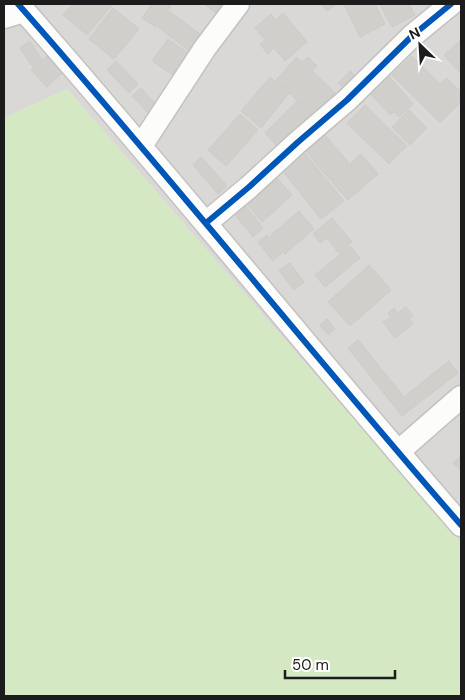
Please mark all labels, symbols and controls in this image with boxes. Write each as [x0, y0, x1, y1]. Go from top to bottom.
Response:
north arrow [395, 20, 445, 70]
text: N [406, 23, 423, 44]
scale bar [285, 648, 395, 680]
text: 50 m [292, 655, 329, 675]

